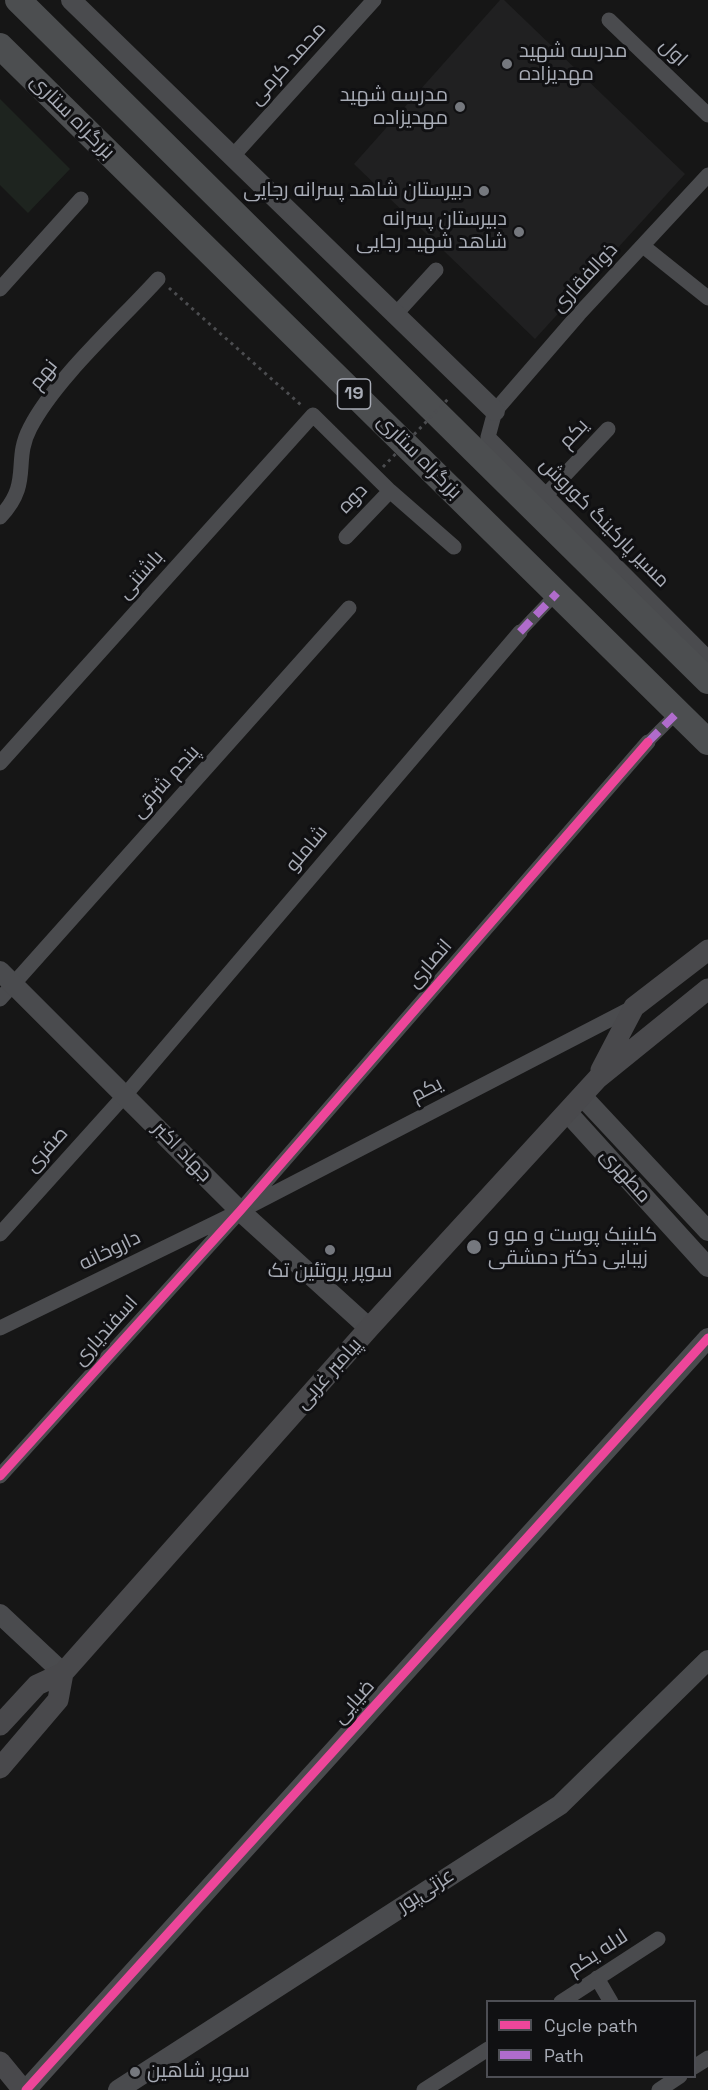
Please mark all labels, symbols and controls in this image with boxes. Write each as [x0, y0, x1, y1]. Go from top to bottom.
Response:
street label: محمد کرمی [245, 18, 331, 110]
street label: اول [654, 34, 692, 72]
place label: مدرسه شهيد مهديزاده [519, 40, 627, 87]
marker: مدرسه شهيد مهديزاده [500, 57, 514, 71]
street label: بزرگراه ستاری [25, 70, 119, 164]
place label: مدرسه شهید مهدیزاده [340, 84, 448, 131]
marker: مدرسه شهید مهدیزاده [453, 100, 467, 114]
place label: دبیرستان شاهد پسرانه رجایی [243, 179, 472, 203]
marker: دبیرستان شاهد پسرانه رجایی [477, 184, 491, 198]
place label: دبیرستان پسرانه شاهد شهید رجایی [356, 208, 507, 255]
marker: دبیرستان پسرانه شاهد شهید رجایی [512, 225, 526, 239]
street label: ذوالفقاری [547, 238, 623, 318]
street label: نهم [25, 355, 63, 395]
road number: 19 [338, 379, 370, 409]
street label: بزرگراه ستاری [372, 410, 466, 504]
street label: یکم [554, 414, 594, 454]
street label: مسیر پارکینگ کوروش [534, 453, 674, 593]
street label: دوه [333, 479, 373, 519]
street label: باشتنی [113, 546, 169, 604]
street label: پنجم شرقی [127, 741, 205, 823]
street label: شاملو [281, 821, 333, 877]
street label: انصاری [402, 935, 458, 993]
street label: یکم [407, 1072, 447, 1108]
street label: جهاد اکبر [147, 1117, 217, 1187]
street label: صفری [20, 1122, 74, 1178]
street label: مطهری [594, 1144, 656, 1208]
place label: کلینیک پوست و مو و زیبایی دکتر دمشقی [488, 1224, 657, 1271]
street label: داروخانه [75, 1226, 145, 1276]
marker: کلینیک پوست و مو و زیبایی دکتر دمشقی [465, 1238, 483, 1256]
marker: سوپر پروتئین تک [323, 1243, 337, 1257]
place label: سوپر پروتئین تک [268, 1260, 392, 1284]
street label: اسفندیاری [68, 1291, 144, 1371]
street label: پیامبر غربی [291, 1333, 367, 1415]
street label: ضیایی [328, 1675, 380, 1729]
street label: عزتی‌پور [393, 1864, 459, 1918]
street label: لاله یکم [563, 1925, 633, 1981]
legend [486, 2000, 696, 2078]
text: Cycle path [544, 2014, 638, 2037]
text: Path [544, 2044, 584, 2067]
place label: سوپر شاهین [147, 2060, 250, 2084]
marker: سوپر شاهین [128, 2065, 142, 2079]

